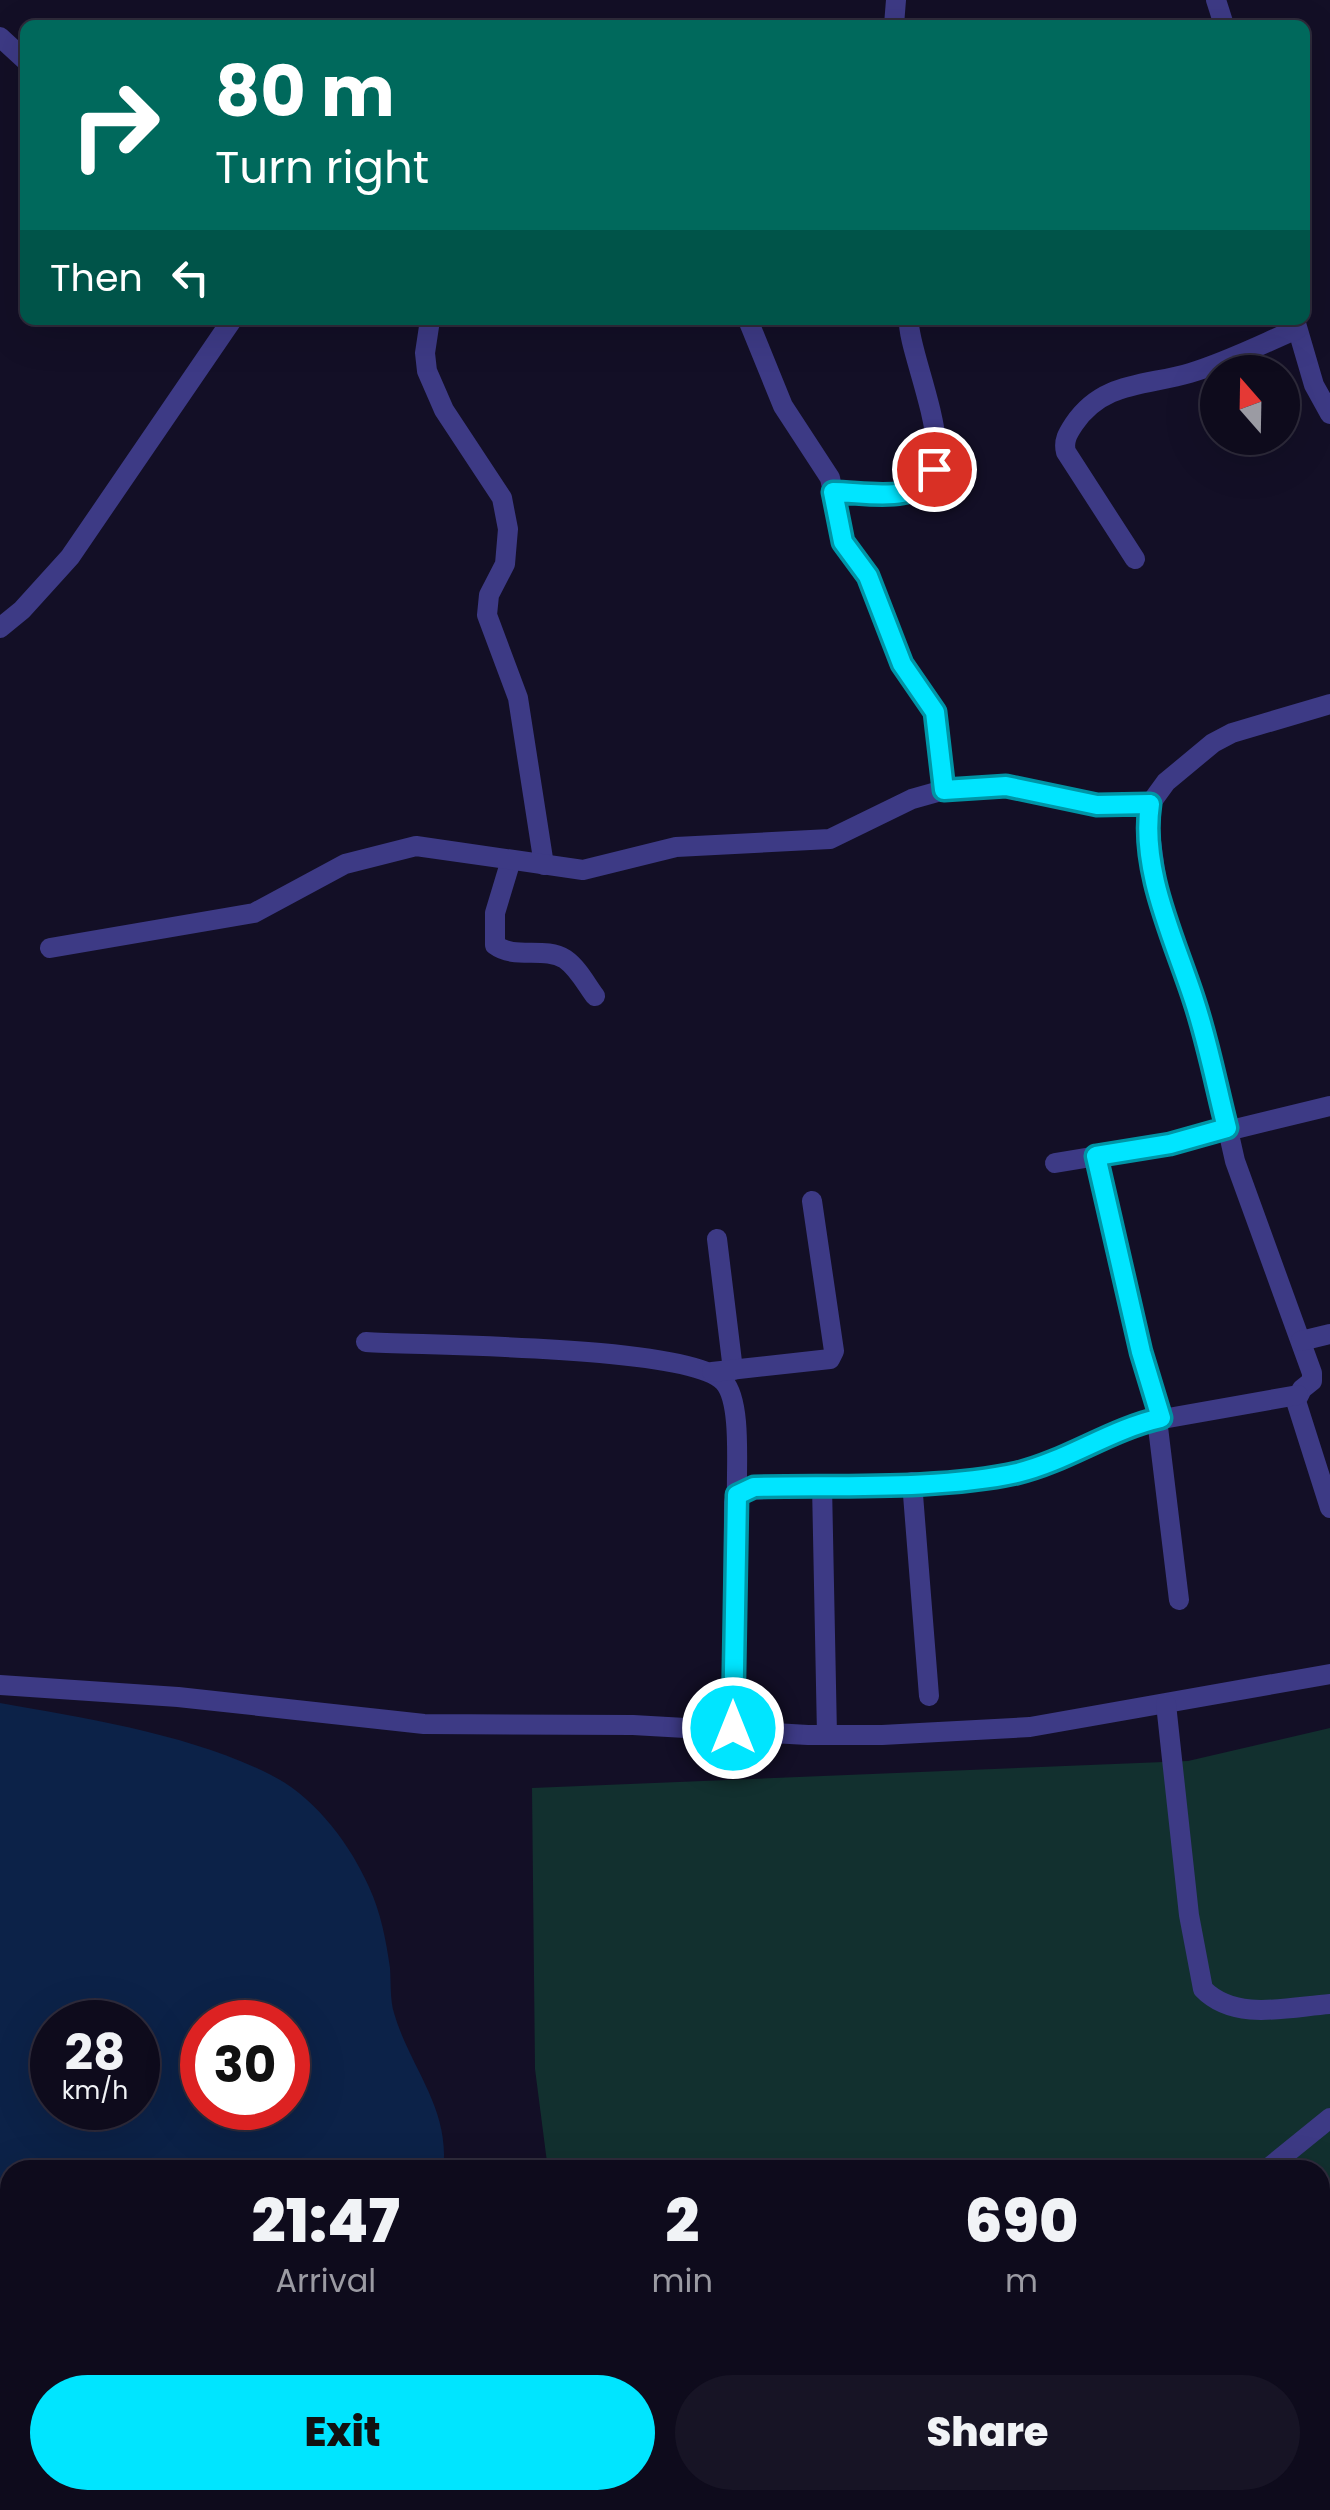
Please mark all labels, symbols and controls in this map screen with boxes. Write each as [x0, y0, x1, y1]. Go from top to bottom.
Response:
text: 80 m [215, 42, 395, 141]
icon: right [50, 60, 180, 190]
text: Turn right [215, 136, 429, 199]
icon: left [163, 250, 218, 305]
text: Then [50, 251, 143, 304]
north arrow [1200, 355, 1300, 455]
map controls [1200, 355, 1300, 455]
pin [892, 427, 977, 512]
icon: arrive [907, 442, 962, 497]
position arrow [681, 1676, 785, 1780]
speed limit sign: 30 [180, 2000, 310, 2130]
text: 28 [65, 2017, 125, 2088]
text: km/h [62, 2073, 128, 2108]
text: 21:47 [252, 2179, 400, 2263]
text: 2 [665, 2179, 699, 2263]
text: 690 [964, 2179, 1078, 2263]
text: Arrival [275, 2258, 376, 2303]
text: min [652, 2258, 713, 2303]
text: m [1005, 2258, 1038, 2303]
button: Exit [30, 2375, 655, 2490]
button: Share [675, 2375, 1300, 2490]

